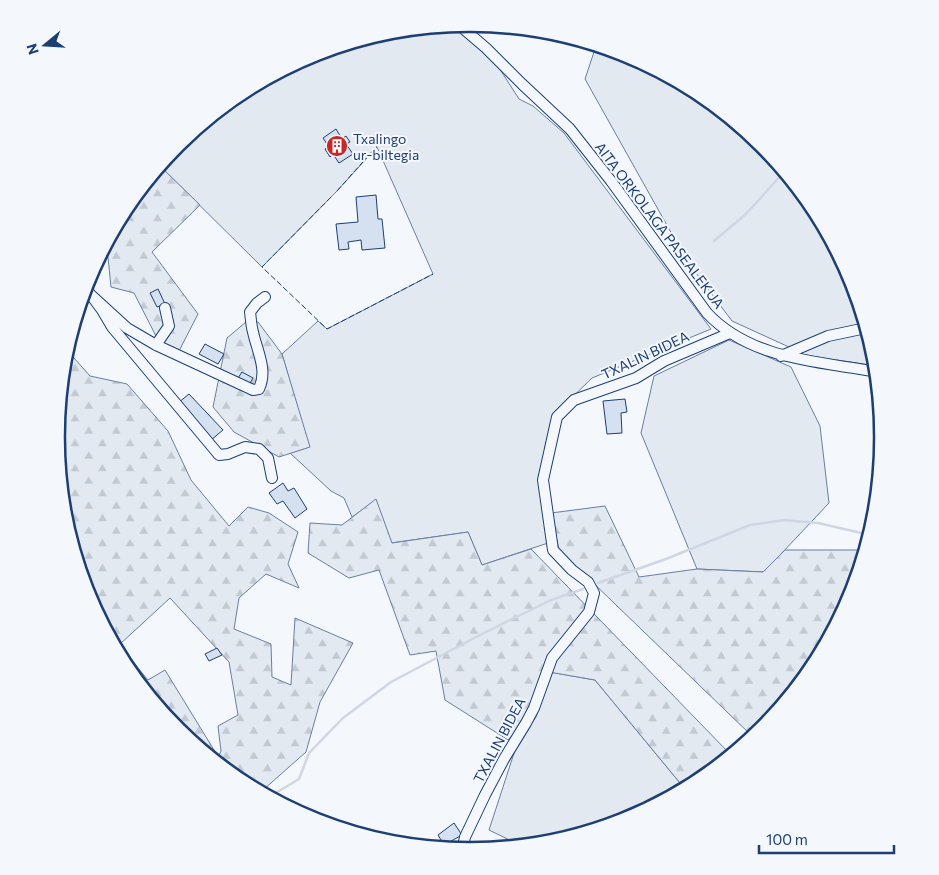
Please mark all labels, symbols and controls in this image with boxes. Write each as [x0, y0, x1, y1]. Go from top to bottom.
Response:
north arrow [20, 20, 70, 70]
text: N [22, 42, 42, 57]
place label: Txalingo ur-biltegia [353, 130, 419, 163]
building icon: Txalingo ur-biltegia [325, 134, 349, 158]
street label: AITA ORKOLAGA PASEALEKUA [592, 139, 728, 312]
street label: TXALIN BIDEA [599, 327, 692, 383]
street label: TXALIN BIDEA [469, 694, 529, 786]
scale bar [759, 822, 894, 854]
text: 100 m [766, 830, 808, 848]

